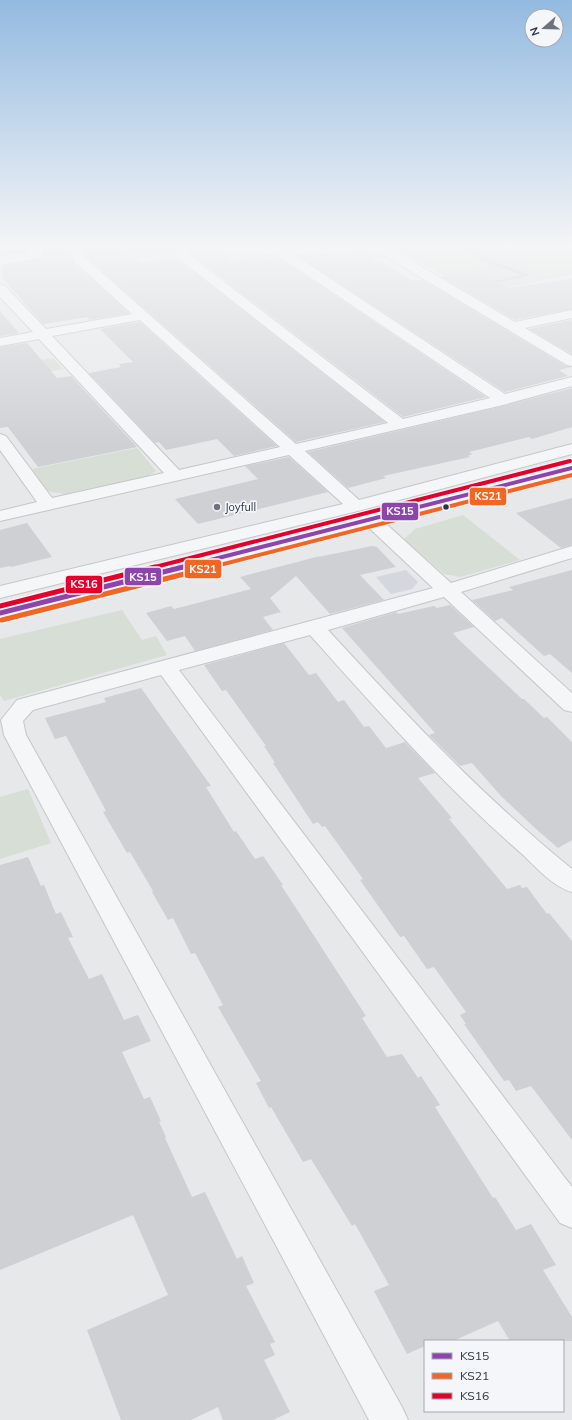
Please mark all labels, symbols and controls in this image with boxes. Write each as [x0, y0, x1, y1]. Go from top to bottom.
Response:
north arrow [524, 8, 564, 48]
text: N [527, 25, 543, 38]
line badge: KS21 [469, 487, 507, 506]
text: KS21 [474, 489, 502, 503]
place label: Joyfull [225, 500, 256, 514]
marker: Joyfull [212, 502, 222, 512]
line badge: KS15 [381, 502, 419, 521]
unlabelled marker [441, 502, 451, 512]
text: KS15 [386, 504, 414, 518]
line badge: KS21 [184, 559, 222, 579]
text: KS21 [189, 562, 217, 576]
line badge: KS15 [124, 567, 162, 586]
text: KS15 [129, 570, 157, 584]
line badge: KS16 [65, 575, 103, 594]
text: KS16 [70, 577, 98, 591]
legend [424, 1340, 564, 1412]
text: KS15 [460, 1348, 489, 1363]
text: KS21 [460, 1368, 489, 1383]
text: KS16 [460, 1388, 489, 1403]

